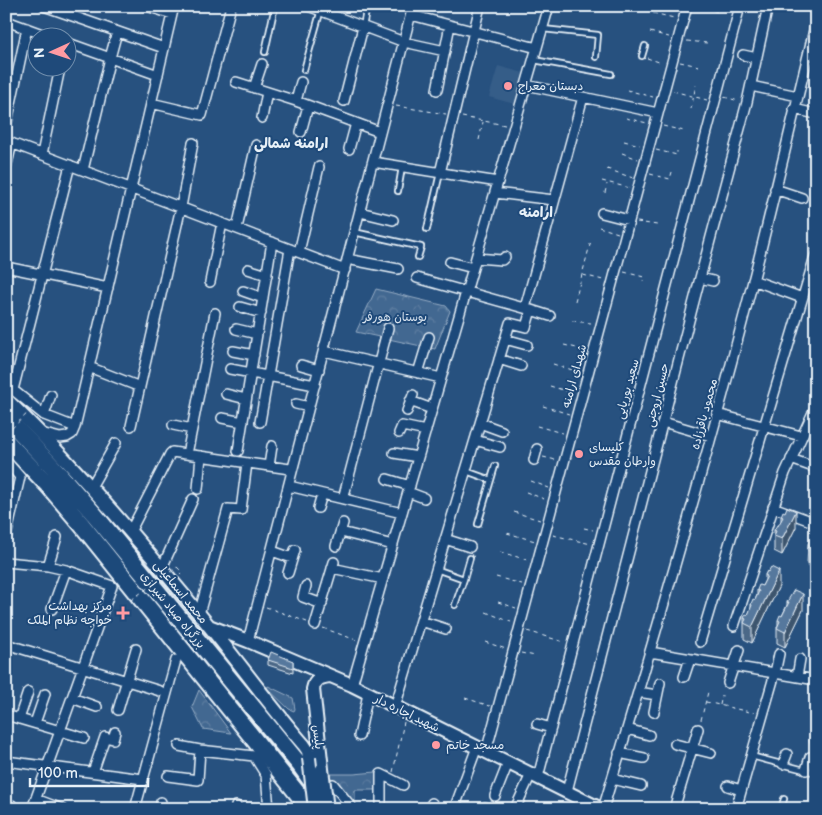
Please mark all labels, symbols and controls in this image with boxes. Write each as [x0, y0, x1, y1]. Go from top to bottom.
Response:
north arrow [28, 28, 78, 78]
text: N [31, 47, 48, 58]
place label: دبستان معراج [518, 79, 583, 95]
marker: دبستان معراج [502, 80, 514, 92]
district label: ارامنه شمالی [254, 135, 328, 152]
district label: ارامنه [519, 204, 553, 221]
park label: بوستان هورفر [362, 310, 427, 325]
street label: شهدای ارامنه [559, 343, 590, 410]
street label: سعید بوریایی [612, 358, 643, 421]
street label: حسین اروجنی [642, 362, 673, 429]
street label: محمود باقرزاده [688, 377, 721, 451]
place label: کلیسای وارطان مقدس [589, 440, 656, 469]
marker: کلیسای وارطان مقدس [573, 448, 585, 460]
street label: محمد اسماعیلی [150, 558, 211, 627]
street label: بزرگراه صیاد شیرازی [137, 569, 208, 652]
place label: مرکز بهداشت خواجه نظام الملک [27, 599, 112, 629]
marker: مرکز بهداشت خواجه نظام الملک [116, 606, 130, 620]
street label: شهید اجاره دار [371, 691, 442, 736]
street label: پلیس [309, 724, 326, 750]
place label: مسجد خاتم [446, 738, 504, 754]
marker: مسجد خاتم [430, 739, 442, 751]
scale bar [30, 755, 148, 787]
text: 100 m [38, 764, 78, 783]

